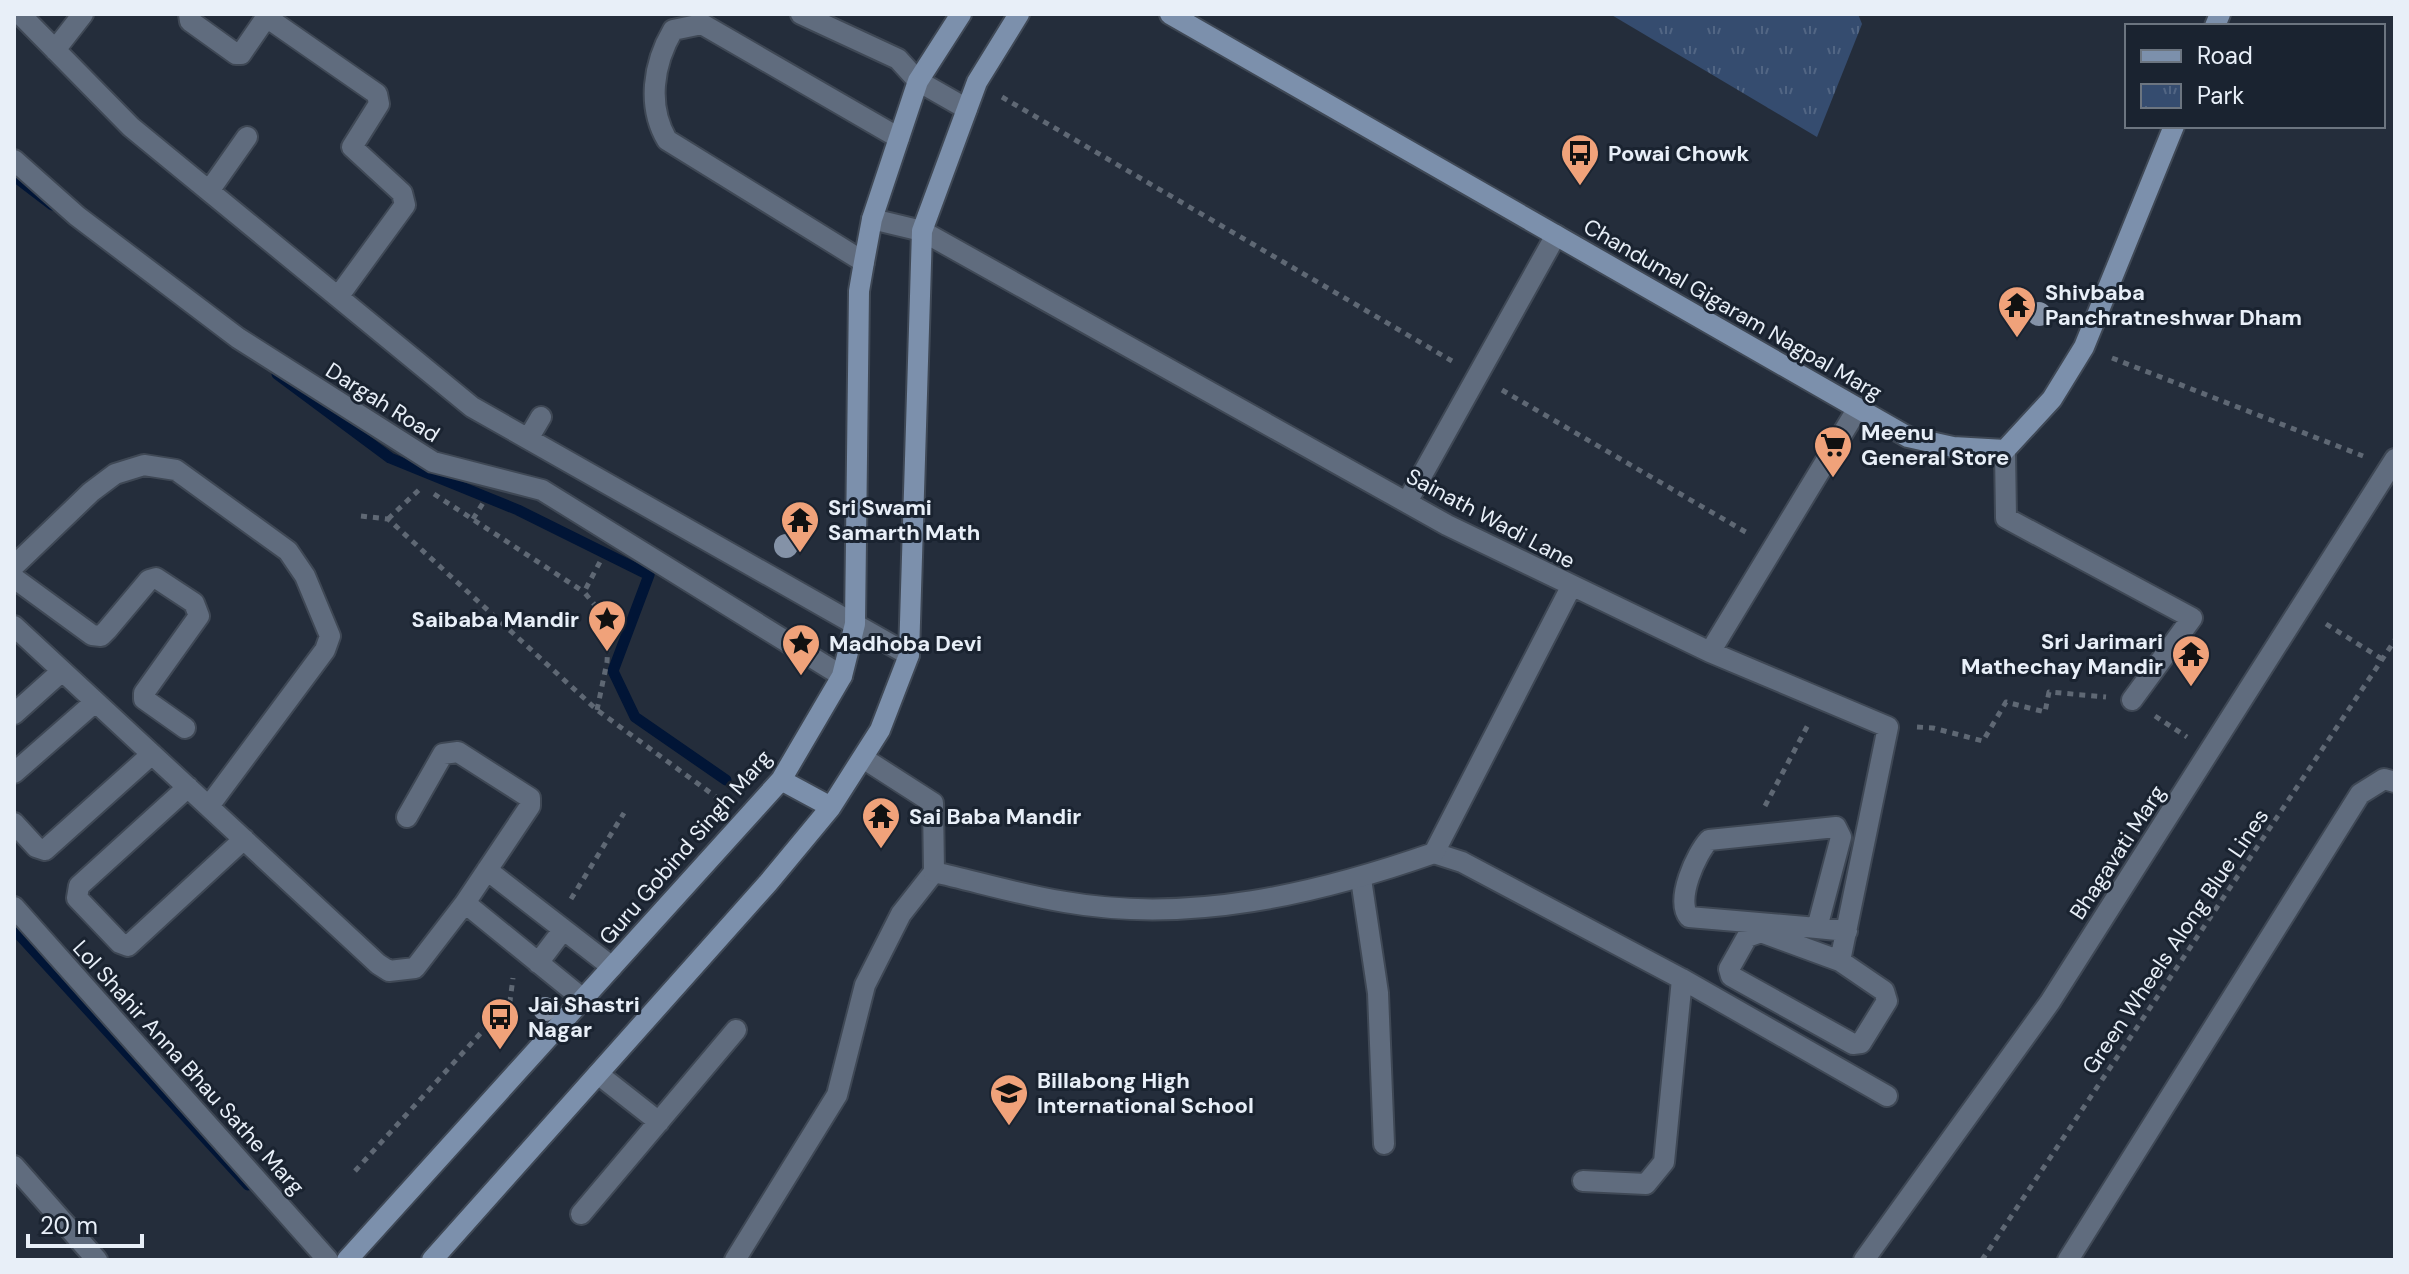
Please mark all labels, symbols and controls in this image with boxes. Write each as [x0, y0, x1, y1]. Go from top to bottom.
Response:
legend [2125, 24, 2385, 128]
text: Road [2197, 40, 2253, 71]
text: Park [2197, 80, 2244, 111]
bus stop icon: Powai Chowk [1559, 132, 1601, 187]
place label: Powai Chowk [1608, 139, 1749, 168]
street label: Chandumal Gigaram Nagpal Marg [1578, 212, 1887, 407]
place label: Shivbaba Panchratneshwar Dham [2045, 278, 2302, 332]
temple icon: Shivbaba Panchratneshwar Dham [1996, 284, 2038, 339]
street label: Dargah Road [320, 356, 445, 449]
place label: Meenu General Store [1861, 418, 2009, 472]
supermarket icon: Meenu General Store [1812, 424, 1854, 479]
street label: Sainath Wadi Lane [1401, 462, 1580, 575]
place label: Sri Swami Samarth Math [828, 493, 980, 547]
temple icon: Sri Swami Samarth Math [779, 499, 821, 554]
place icon: Saibaba Mandir [586, 598, 628, 653]
place label: Saibaba Mandir [412, 605, 579, 634]
place icon: Madhoba Devi [780, 622, 822, 677]
place label: Sri Jarimari Mathechay Mandir [1961, 627, 2163, 681]
place label: Madhoba Devi [829, 629, 982, 658]
temple icon: Sri Jarimari Mathechay Mandir [2170, 633, 2212, 688]
street label: Guru Gobind Singh Marg [593, 744, 778, 951]
street label: Bhagavati Marg [2063, 779, 2172, 925]
temple icon: Sai Baba Mandir [860, 795, 902, 850]
place label: Sai Baba Mandir [909, 802, 1081, 831]
street label: Green Wheels Along Blue Lines [2076, 803, 2275, 1080]
street label: Lol Shahir Anna Bhau Sathe Marg [66, 934, 311, 1201]
place label: Jai Shastri Nagar [528, 990, 640, 1044]
bus stop icon: Jai Shastri Nagar [479, 996, 521, 1051]
place label: Billabong High International School [1037, 1066, 1254, 1120]
school or university icon: Billabong High International School [988, 1072, 1030, 1127]
scale bar [28, 1198, 142, 1248]
text: 20 m [40, 1210, 98, 1241]

